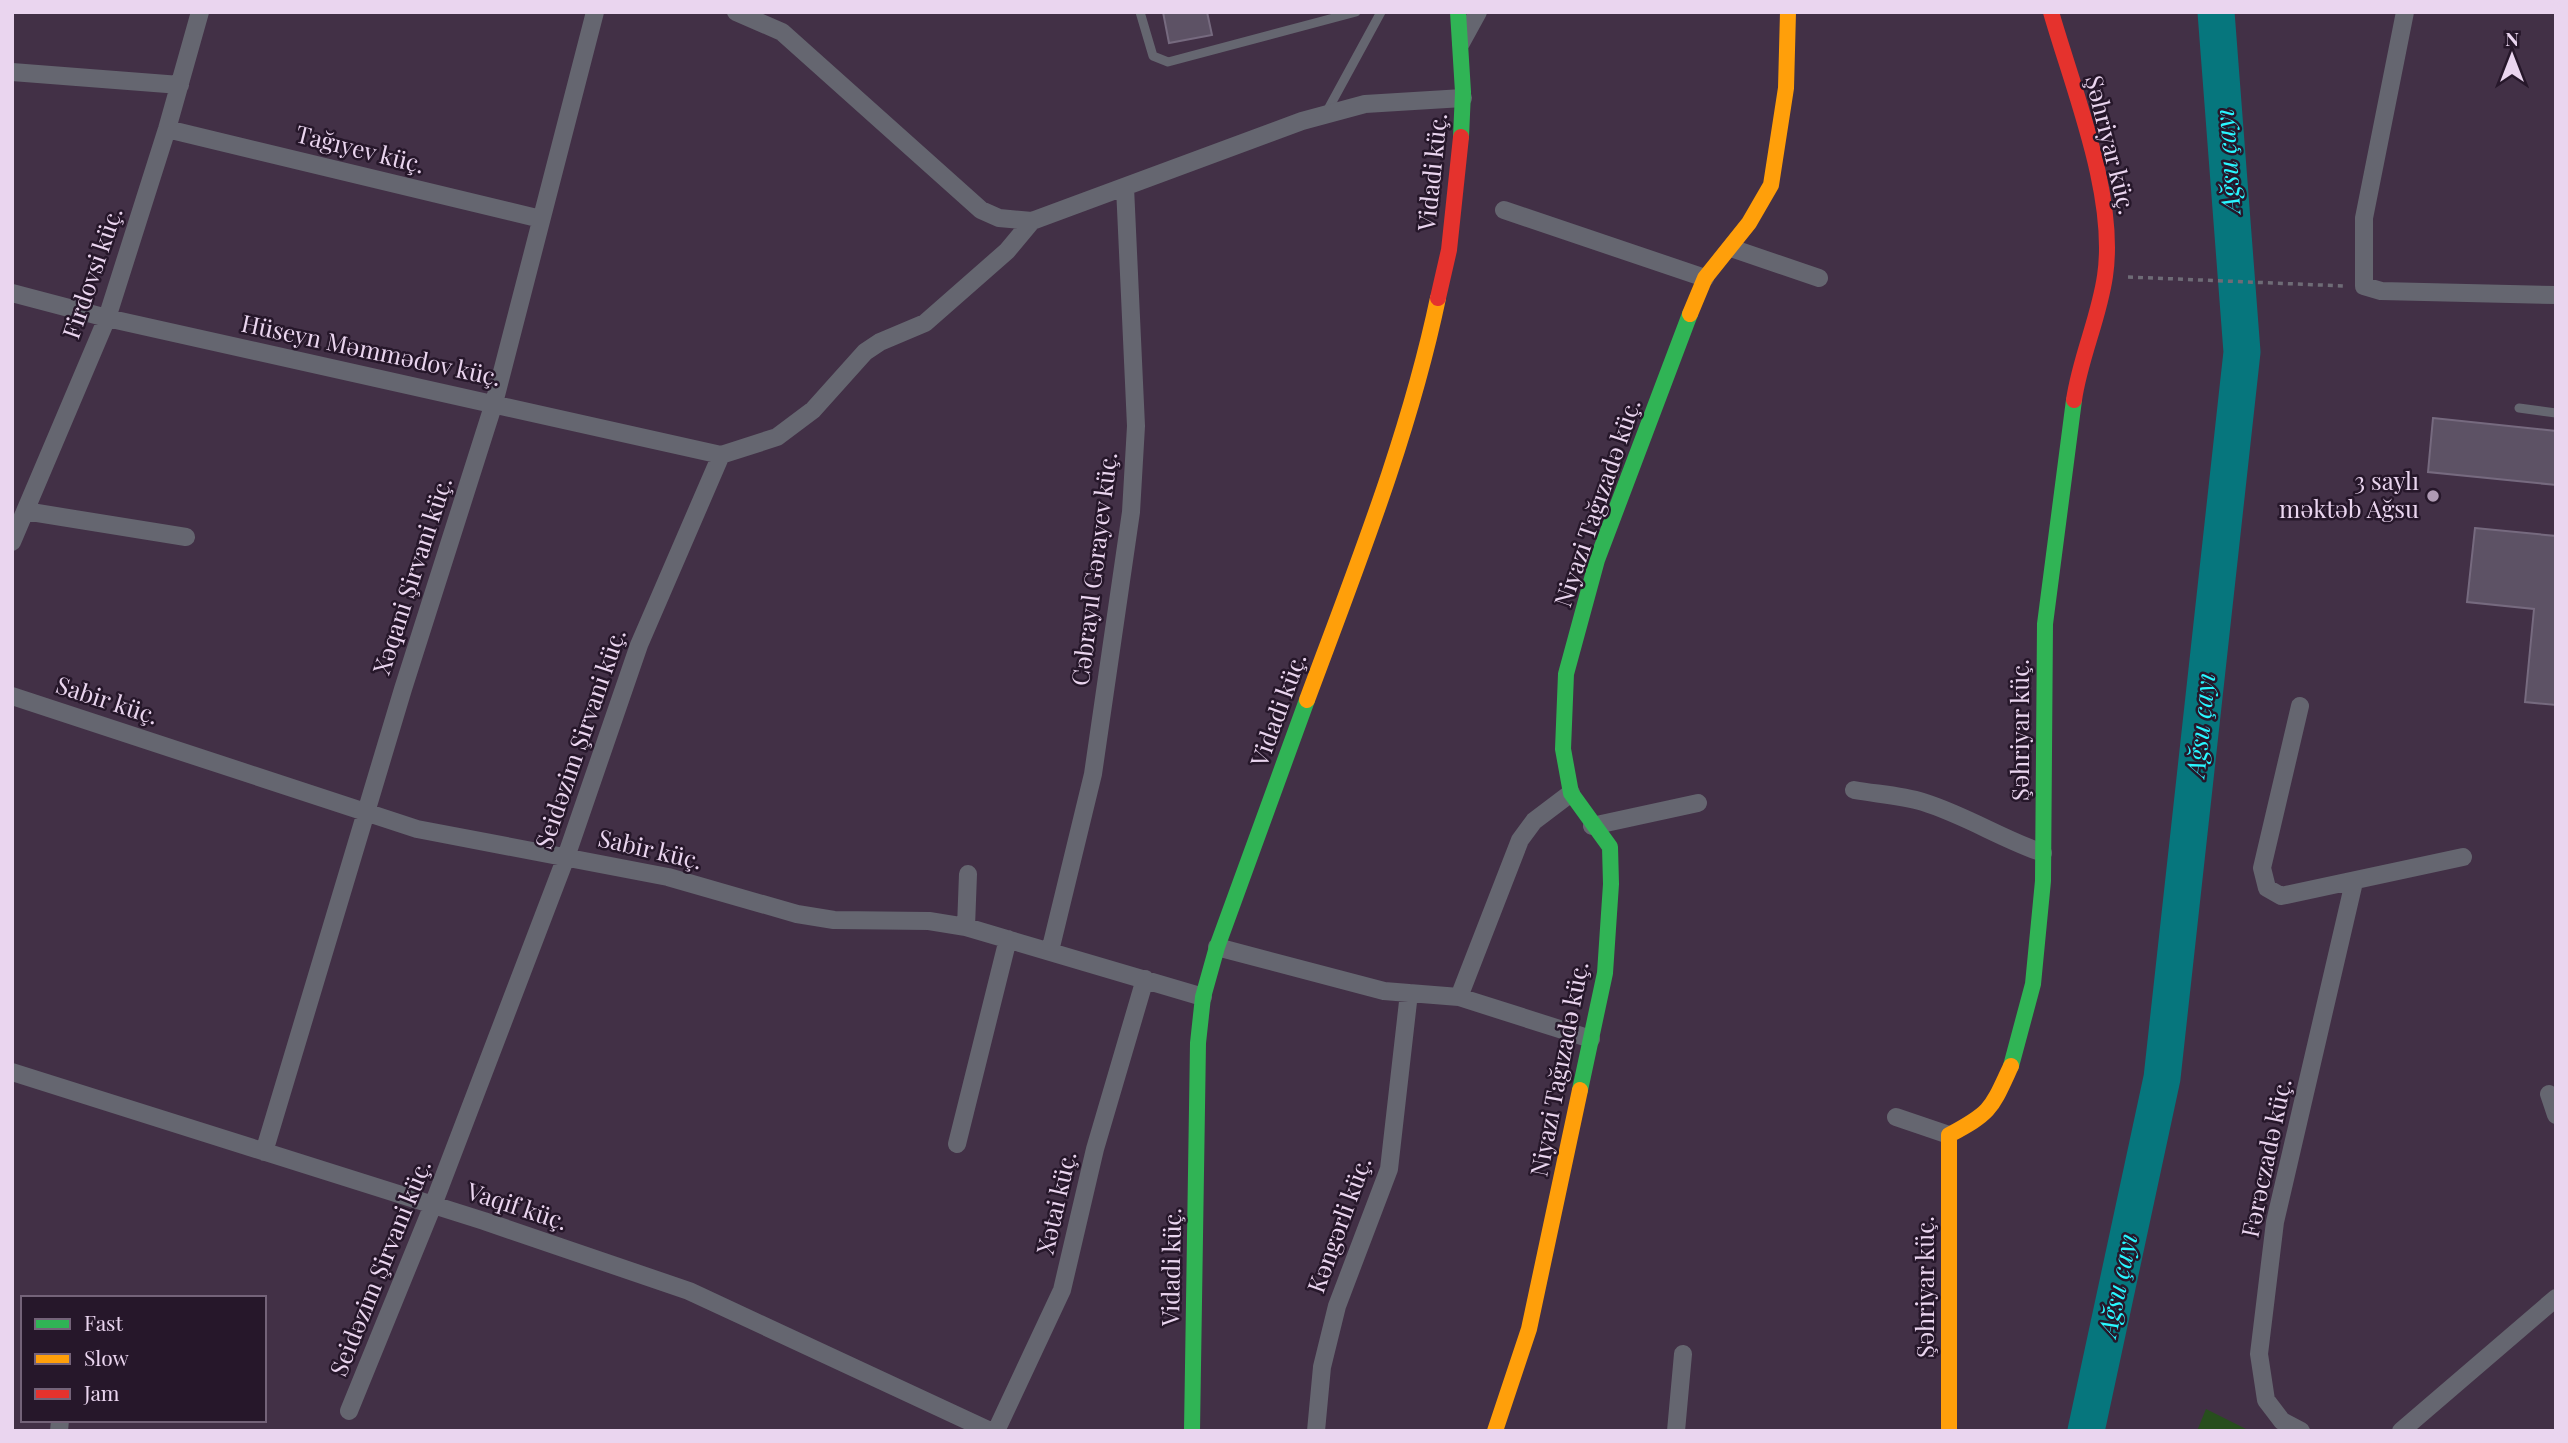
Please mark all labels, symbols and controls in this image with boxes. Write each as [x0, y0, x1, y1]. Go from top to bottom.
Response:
north arrow [2477, 21, 2547, 91]
text: N [2505, 25, 2519, 51]
street label: Şəhriyar küç. [2079, 72, 2145, 217]
water label: Ağsu çayı [2205, 108, 2248, 217]
street label: Vidadi küç. [1409, 111, 1453, 233]
street label: Tağıyev küç. [293, 117, 428, 179]
street label: Firdovsi küç. [54, 202, 129, 342]
street label: Hüseyn Məmmədov küç. [239, 306, 504, 392]
street label: Niyazi Tağızadə küç. [1545, 394, 1647, 611]
street label: Cəbrayıl Gərayev küç. [1063, 450, 1123, 687]
place label: 3 saylı məktəb Ağsu [2279, 464, 2419, 524]
street label: Xəqani Şirvani küç. [364, 472, 458, 678]
marker: 3 saylı məktəb Ağsu [2425, 488, 2441, 504]
street label: Seidəzim Şirvani küç. [526, 624, 632, 853]
street label: Vidadi küç. [1241, 648, 1312, 771]
street label: Şəhriyar küç. [2003, 659, 2035, 801]
street label: Sabir küç. [52, 668, 163, 731]
water label: Ağsu çayı [2176, 671, 2222, 782]
street label: Sabir küç. [595, 821, 706, 876]
street label: Niyazi Tağızadə küç. [1522, 958, 1595, 1179]
street label: Fərəczadə küç. [2233, 1075, 2298, 1240]
street label: Xətai küç. [1028, 1148, 1082, 1257]
street label: Kəngərli küç. [1299, 1152, 1378, 1297]
street label: Seidəzim Şirvani küç. [321, 1154, 437, 1380]
street label: Vaqif küç. [462, 1173, 572, 1236]
street label: Vidadi küç. [1153, 1207, 1187, 1327]
street label: Şəhriyar küç. [1908, 1216, 1940, 1358]
water label: Ağsu çayı [2088, 1230, 2145, 1342]
legend [21, 1296, 266, 1422]
text: Fast [84, 1308, 123, 1336]
text: Slow [84, 1343, 129, 1371]
text: Jam [83, 1378, 120, 1406]

